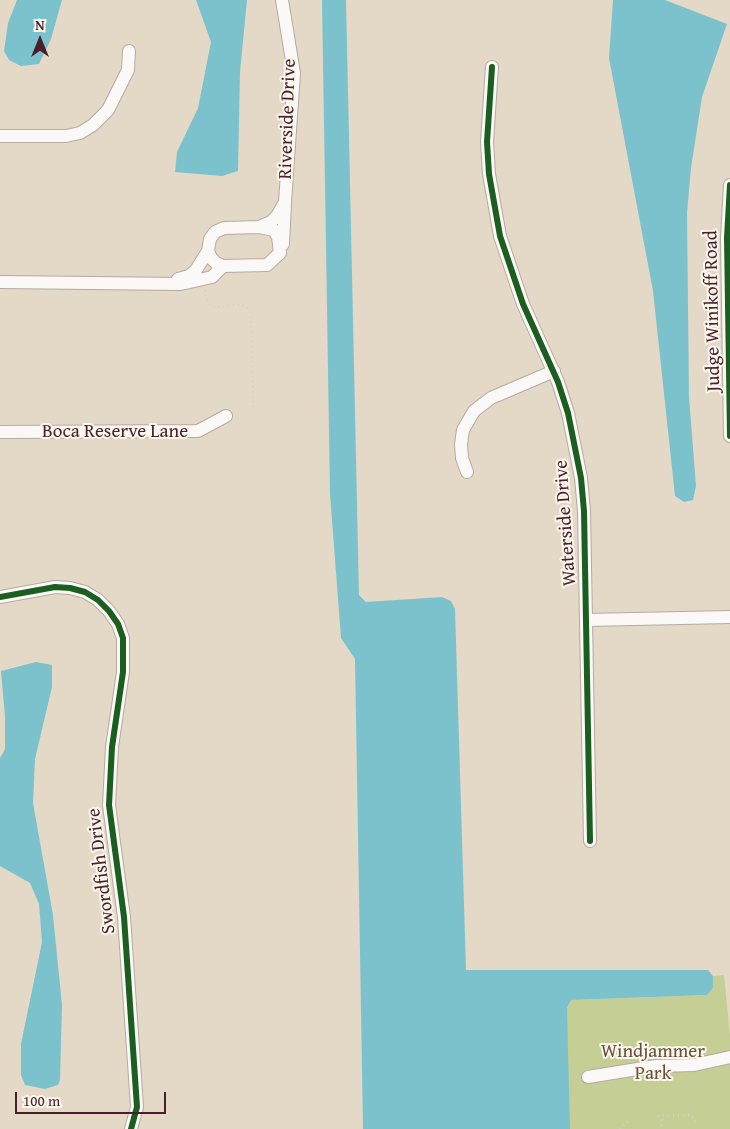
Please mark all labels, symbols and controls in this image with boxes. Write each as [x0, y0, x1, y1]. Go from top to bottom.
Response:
north arrow [15, 15, 65, 65]
text: N [35, 15, 45, 35]
street label: Riverside Drive [274, 58, 302, 180]
street label: Judge Winikoff Road [700, 230, 726, 392]
street label: Boca Reserve Lane [42, 421, 188, 443]
street label: Waterside Drive [550, 459, 582, 587]
street label: Swordfish Drive [83, 807, 121, 935]
park label: Windjammer Park [601, 1041, 705, 1085]
scale bar [18, 1082, 169, 1114]
text: 100 m [23, 1090, 60, 1111]

